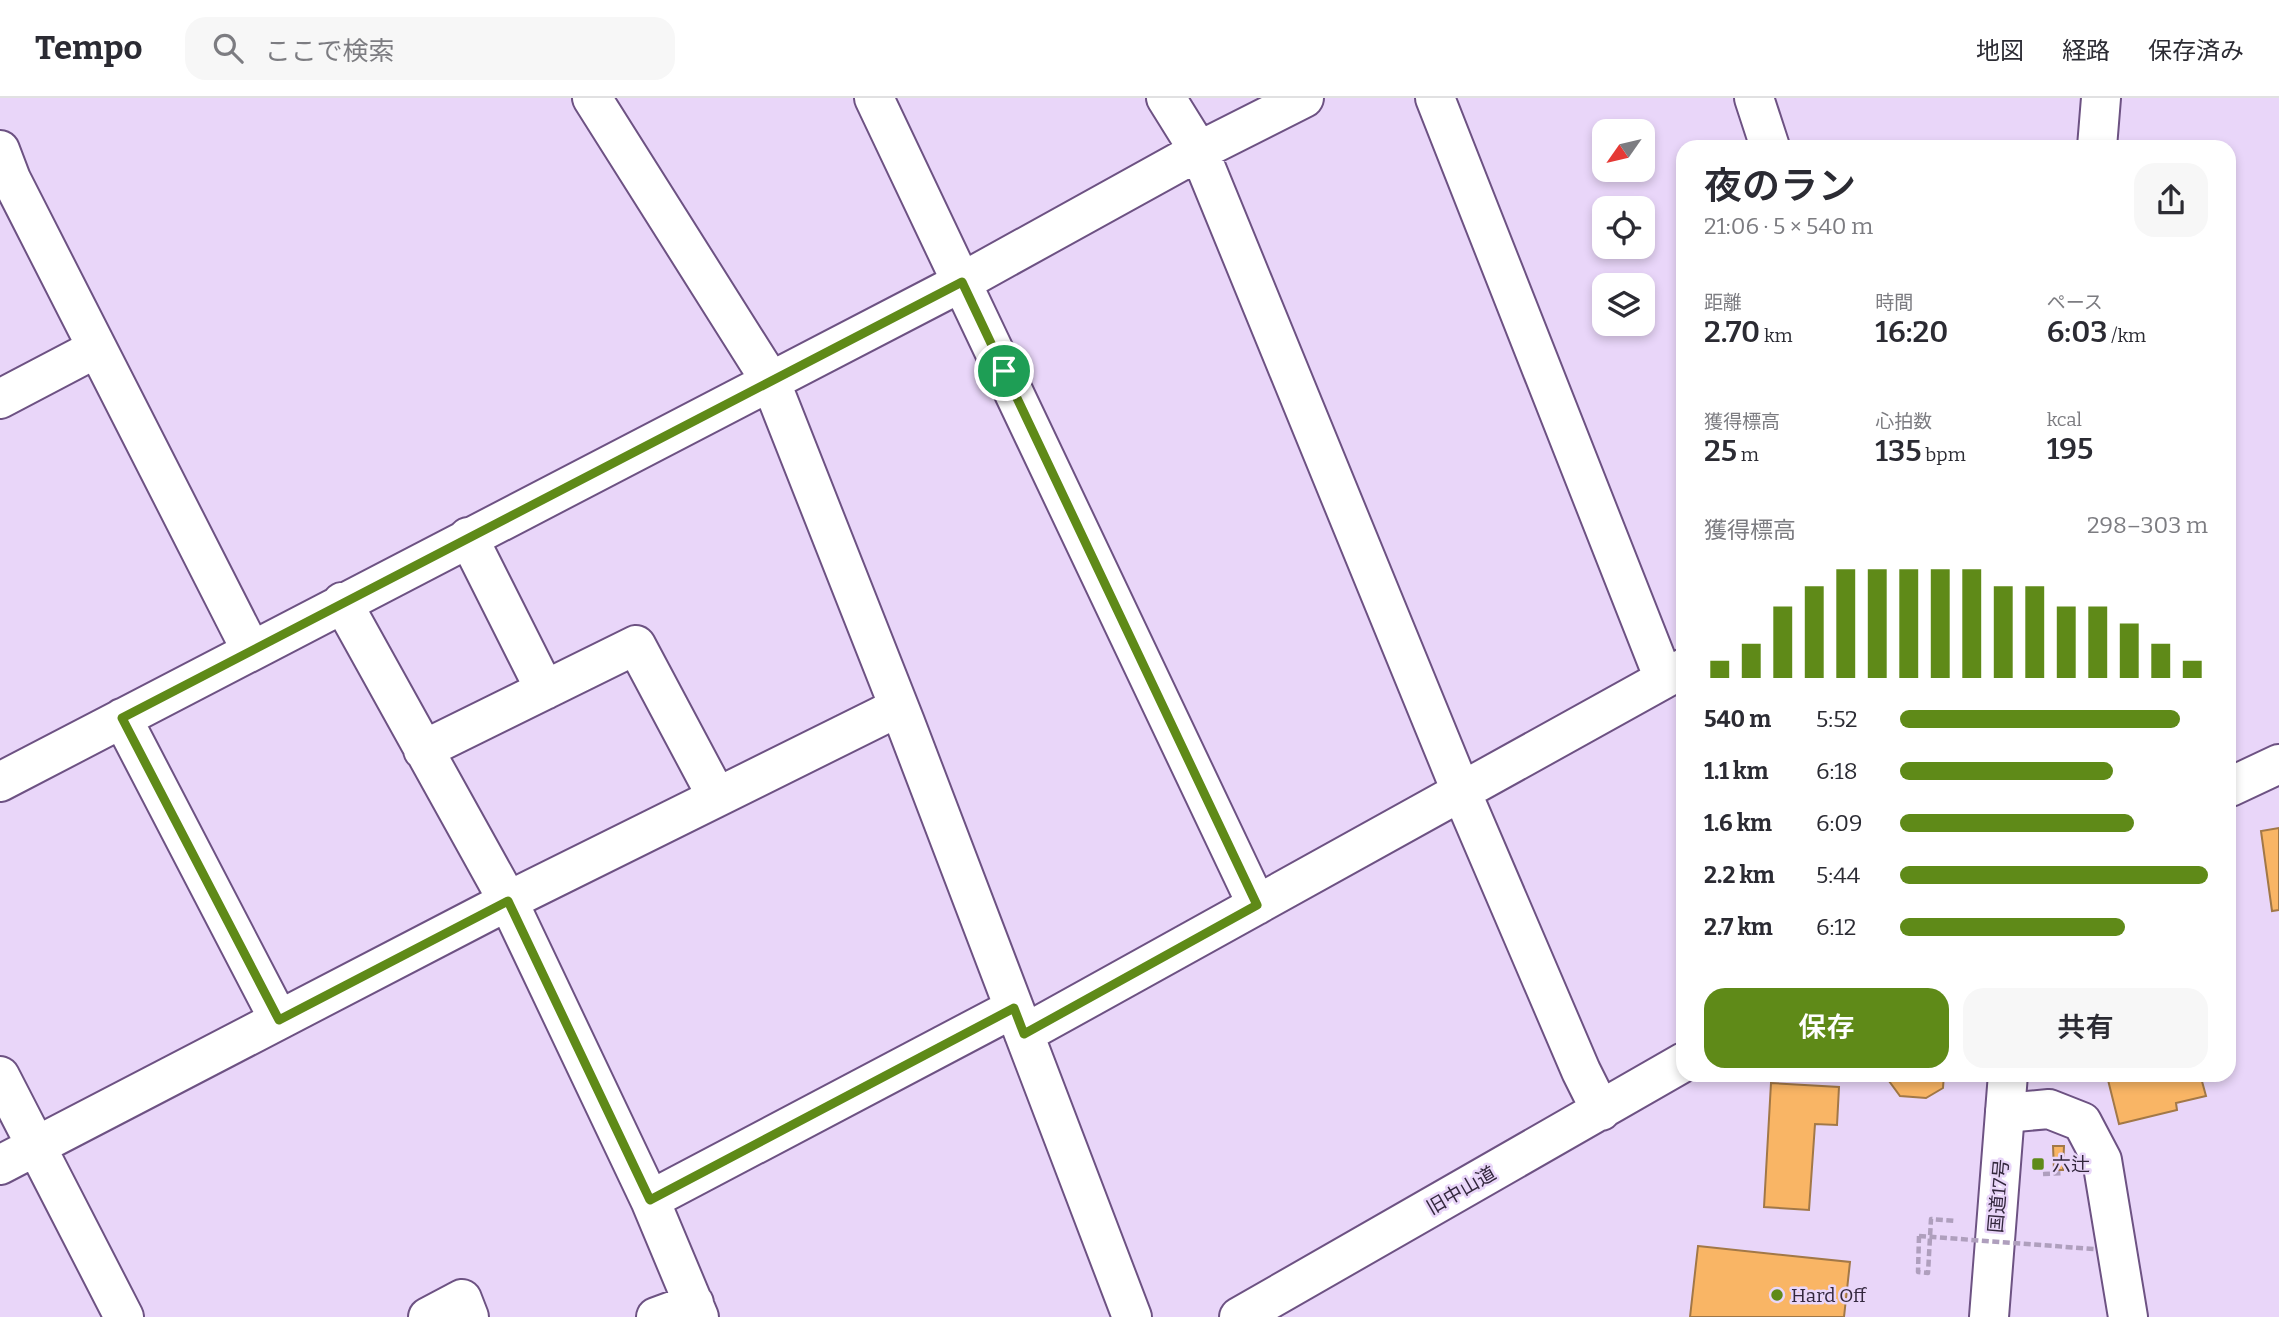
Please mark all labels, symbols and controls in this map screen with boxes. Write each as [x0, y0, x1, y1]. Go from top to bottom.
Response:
search box [185, 17, 675, 80]
text: Tempo [35, 28, 143, 68]
icon: search [209, 29, 247, 67]
text: ここで検索 [265, 36, 395, 67]
text: 地図 [1976, 37, 2024, 65]
text: 経路 [2062, 37, 2110, 65]
text: 保存済み [2148, 37, 2244, 65]
north arrow [1592, 119, 1656, 182]
map controls [1592, 119, 1655, 336]
text: 夜のラン [1704, 163, 1856, 209]
button: share [2134, 163, 2208, 237]
button: locate [1592, 196, 1655, 259]
text: 21:06 · 5 × 540 m [1704, 212, 1873, 240]
button: layers [1592, 273, 1655, 336]
text: 距離 [1704, 291, 1742, 314]
text: 時間 [1875, 291, 1913, 314]
text: ペース [2047, 291, 2103, 314]
text: 2.70 [1704, 314, 1760, 350]
text: 16:20 [1875, 314, 1948, 350]
text: 6:03 [2047, 314, 2107, 350]
text: km [1760, 324, 1793, 347]
text: /km [2107, 324, 2146, 347]
pin [974, 341, 1034, 401]
icon: arrive [985, 352, 1023, 390]
text: kcal [2047, 408, 2082, 431]
text: 獲得標高 [1704, 410, 1780, 433]
text: 心拍数 [1875, 410, 1932, 433]
text: 195 [2047, 431, 2093, 467]
text: 25 [1704, 433, 1737, 469]
text: 135 [1875, 433, 1922, 469]
text: m [1737, 443, 1759, 466]
text: bpm [1922, 443, 1966, 466]
text: 298–303 m [2087, 511, 2208, 539]
text: 獲得標高 [1704, 516, 1796, 544]
text: 540 m [1704, 705, 1771, 733]
text: 5:52 [1816, 705, 1858, 733]
text: 1.1 km [1704, 757, 1768, 785]
text: 6:18 [1816, 757, 1858, 785]
text: 1.6 km [1704, 809, 1772, 837]
text: 6:09 [1816, 809, 1863, 837]
text: 2.2 km [1704, 861, 1775, 889]
text: 5:44 [1816, 861, 1860, 889]
text: 2.7 km [1704, 913, 1773, 941]
text: 6:12 [1816, 913, 1856, 941]
button: 保存 [1704, 988, 1949, 1068]
button: 共有 [1963, 988, 2208, 1068]
place label: 六辻 [2052, 1153, 2090, 1176]
marker: 六辻 [2030, 1156, 2046, 1172]
street label: 国道17号 [1984, 1158, 2013, 1234]
street label: 旧中山道 [1423, 1161, 1500, 1219]
place label: Hard Off [1791, 1284, 1867, 1307]
marker: Hard Off [1769, 1287, 1785, 1303]

